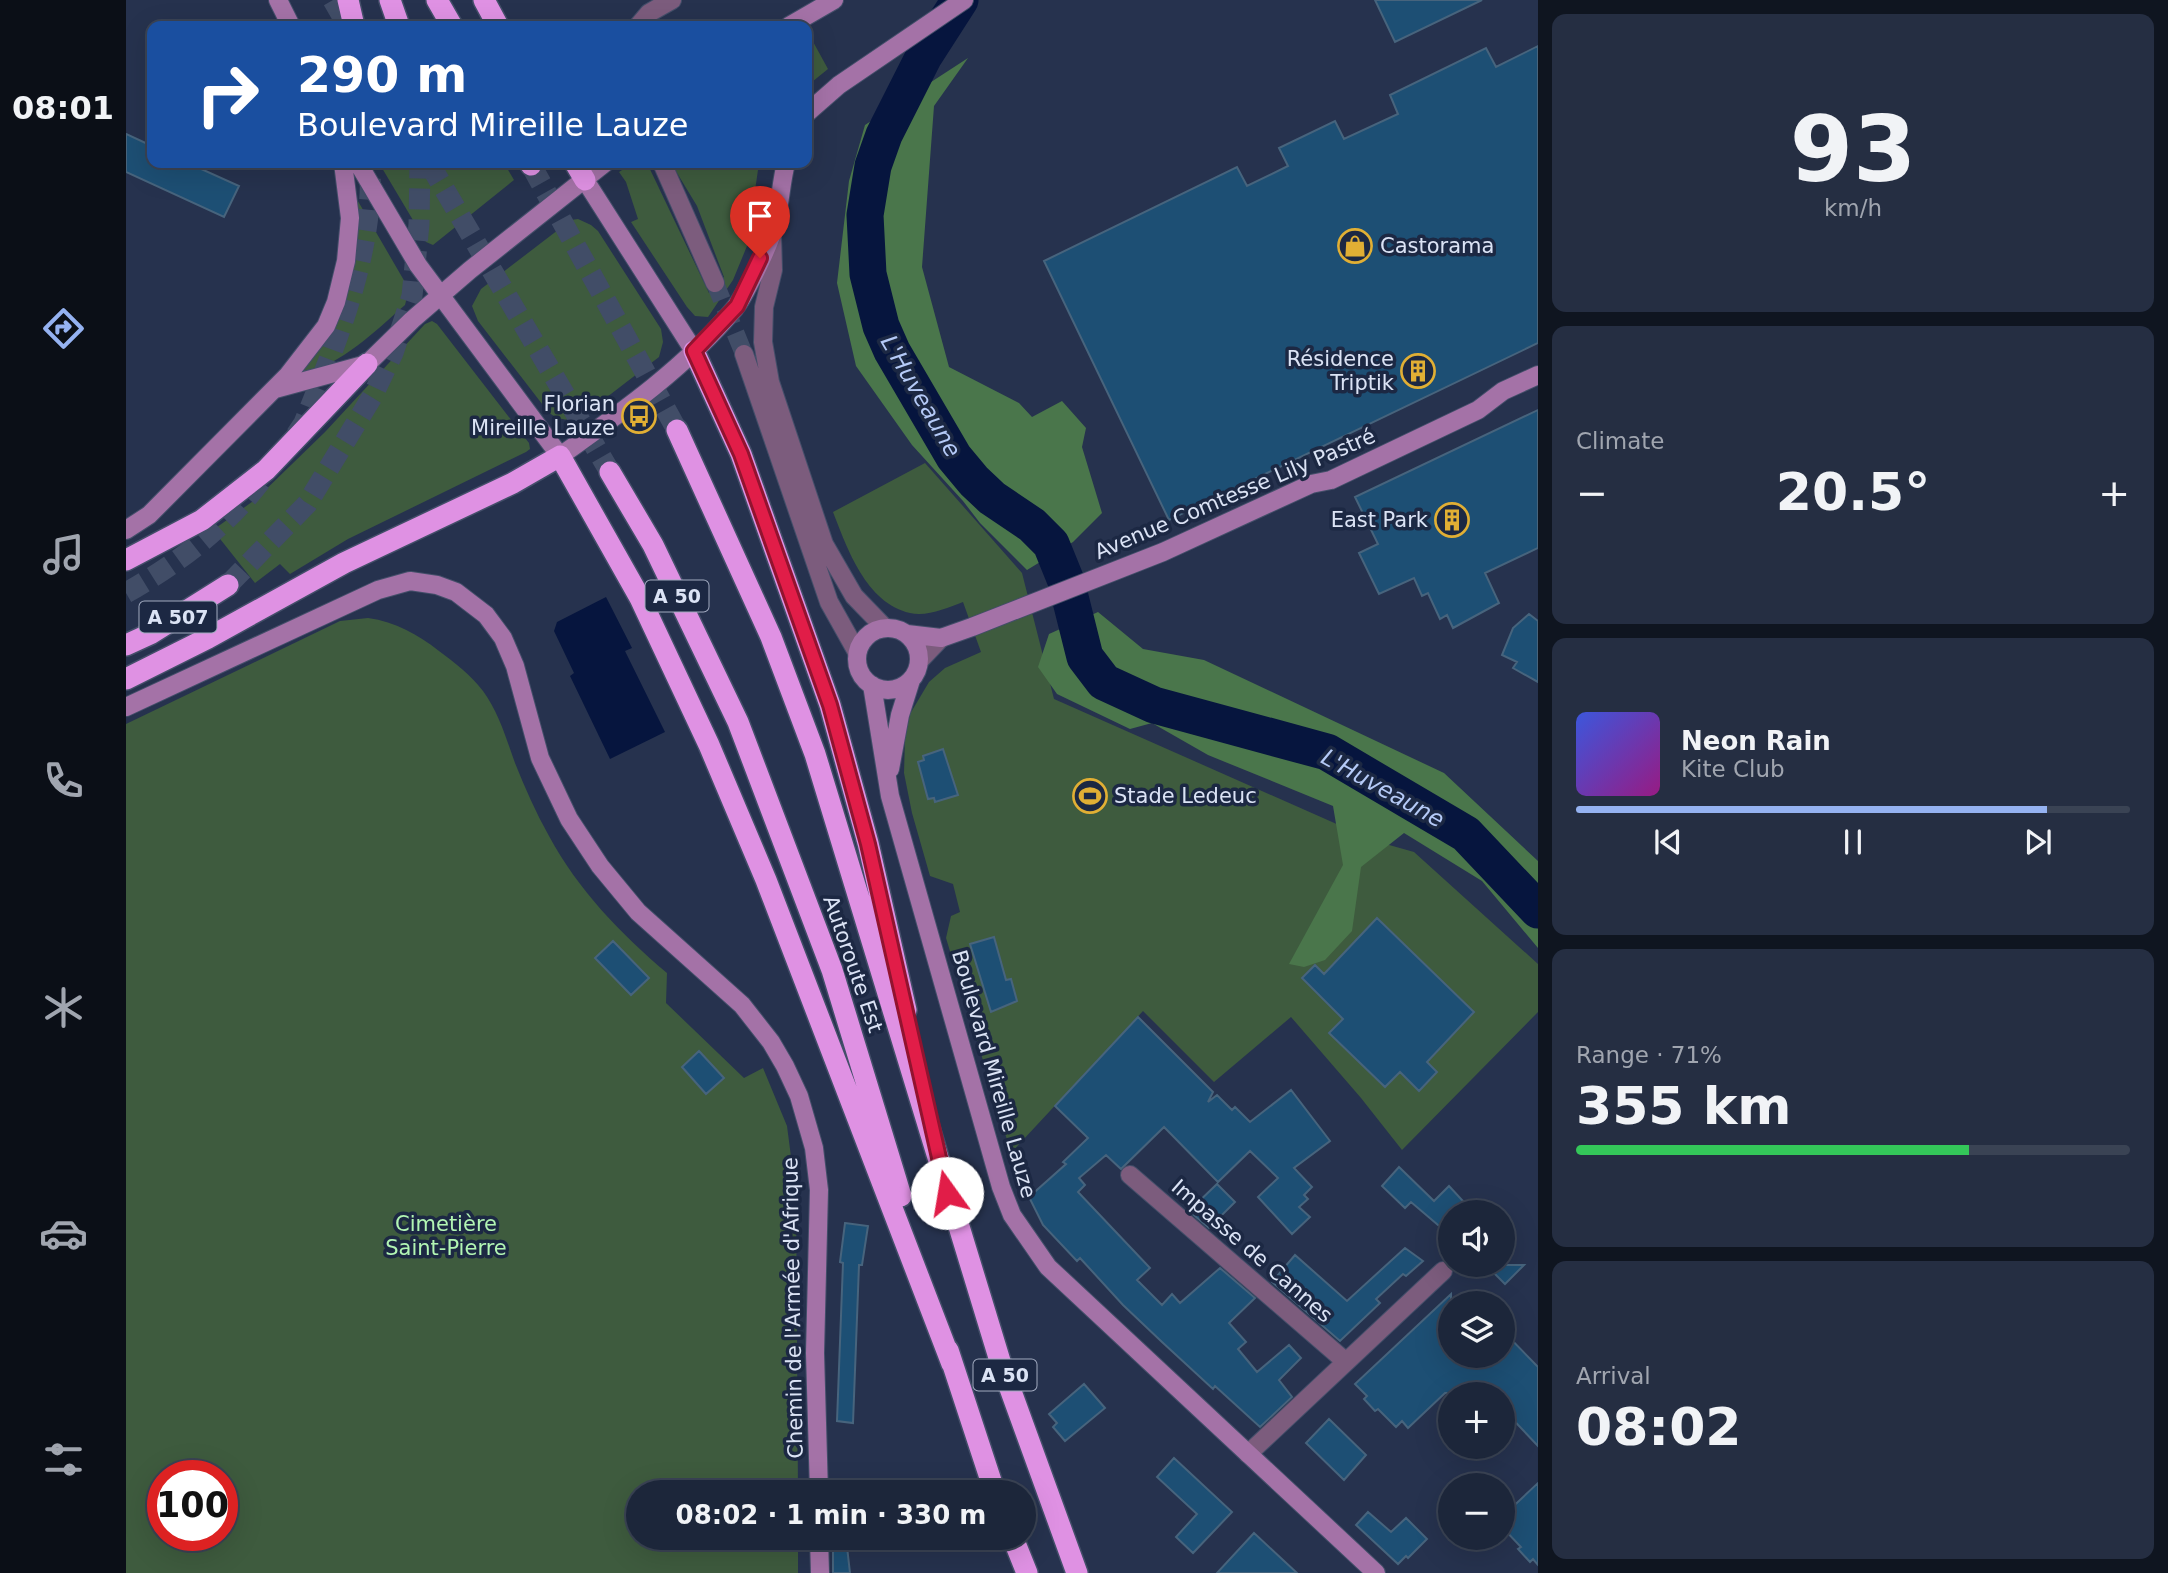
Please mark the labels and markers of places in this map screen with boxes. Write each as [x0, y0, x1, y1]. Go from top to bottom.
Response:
pin [730, 186, 790, 258]
shop icon: Castorama [1336, 227, 1374, 265]
place label: Castorama [1380, 234, 1494, 258]
place label: Résidence Triptik [1287, 347, 1395, 395]
building icon: Résidence Triptik [1399, 352, 1437, 390]
place label: Florian Mireille Lauze [471, 392, 615, 440]
bus stop icon: Florian Mireille Lauze [620, 397, 658, 435]
building icon: East Park [1433, 501, 1471, 539]
place label: East Park [1331, 508, 1429, 532]
sports icon: Stade Ledeuc [1071, 777, 1109, 815]
place label: Stade Ledeuc [1114, 784, 1257, 808]

